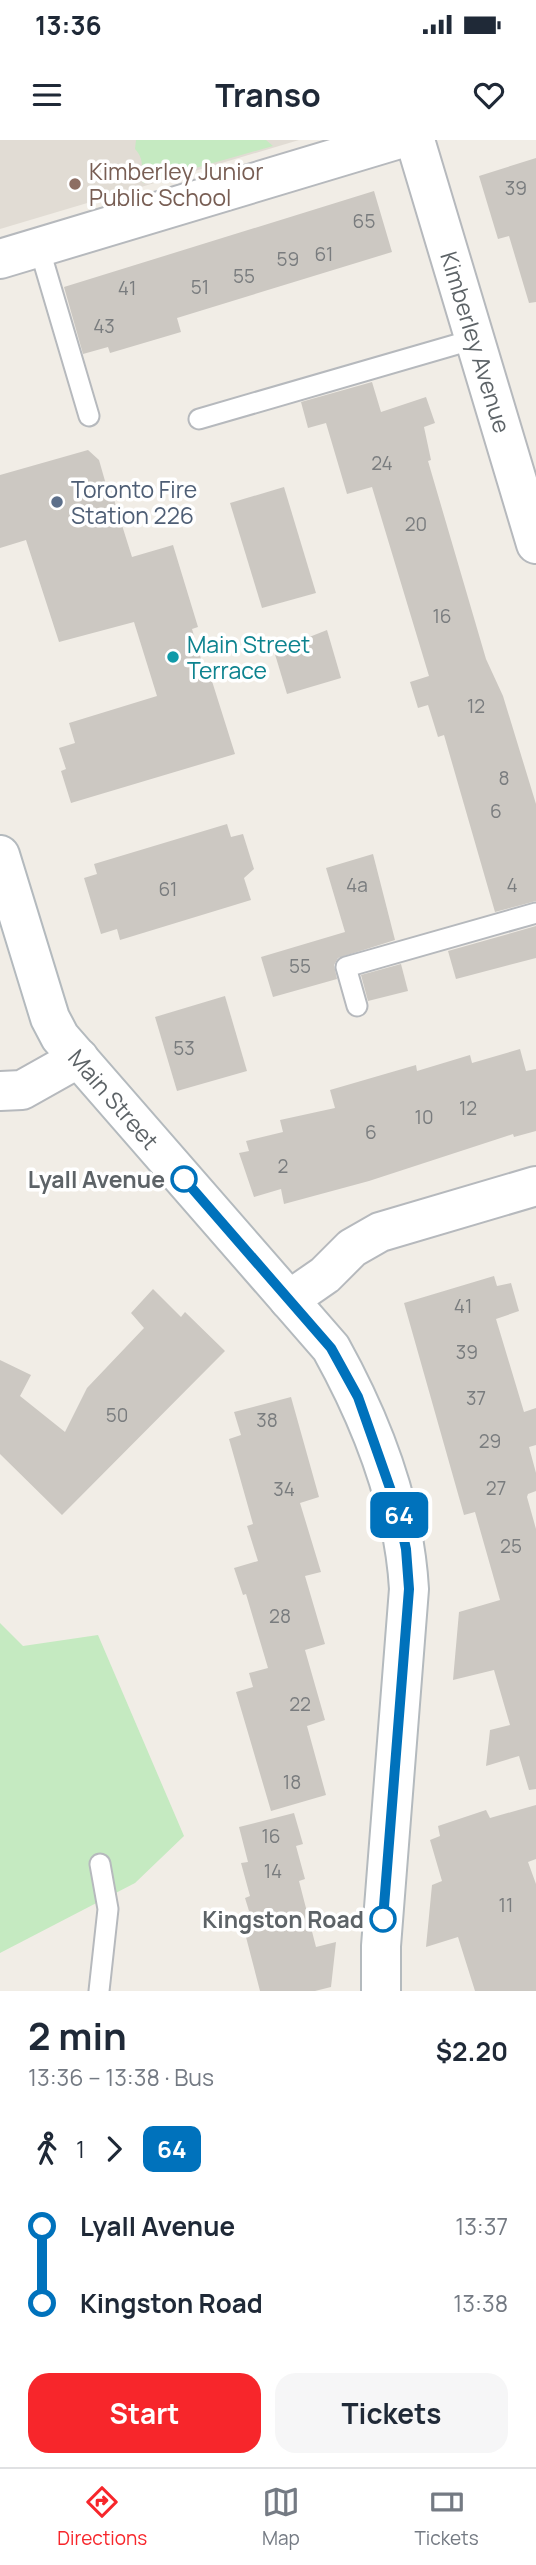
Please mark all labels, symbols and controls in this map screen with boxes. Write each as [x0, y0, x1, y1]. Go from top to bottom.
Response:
text: 13:36 [35, 7, 102, 43]
text: Transo [215, 73, 321, 117]
icon: menu [28, 76, 66, 114]
icon: heart [470, 76, 508, 114]
place label: Kimberley Junior Public School [89, 155, 263, 213]
house number: 39 [505, 175, 527, 201]
marker: Kimberley Junior Public School [67, 176, 83, 192]
house number: 65 [353, 208, 375, 234]
house number: 61 [315, 241, 333, 267]
house number: 59 [277, 246, 299, 272]
street label: Kimberley Avenue [433, 247, 519, 437]
house number: 55 [233, 263, 255, 289]
house number: 51 [191, 274, 209, 300]
house number: 41 [118, 275, 136, 301]
house number: 43 [93, 313, 115, 339]
house number: 24 [371, 450, 393, 476]
place label: Toronto Fire Station 226 [71, 473, 197, 531]
marker: Toronto Fire Station 226 [49, 494, 65, 510]
house number: 20 [405, 511, 427, 537]
house number: 16 [432, 603, 452, 629]
place label: Main Street Terrace [187, 628, 310, 686]
marker: Main Street Terrace [165, 649, 181, 665]
house number: 12 [467, 693, 485, 719]
house number: 8 [498, 765, 510, 791]
house number: 6 [490, 798, 502, 824]
house number: 4a [346, 872, 368, 898]
house number: 4 [506, 872, 518, 898]
house number: 61 [159, 876, 177, 902]
house number: 55 [289, 953, 311, 979]
house number: 53 [173, 1035, 195, 1061]
street label: Main Street [61, 1042, 167, 1156]
house number: 12 [459, 1095, 477, 1121]
house number: 10 [414, 1104, 434, 1130]
house number: 6 [365, 1119, 377, 1145]
house number: 2 [278, 1153, 288, 1179]
place label: Lyall Avenue [28, 1163, 165, 1195]
marker: Lyall Avenue [171, 1166, 197, 1192]
house number: 41 [454, 1293, 472, 1319]
house number: 39 [456, 1339, 478, 1365]
house number: 37 [466, 1385, 486, 1411]
house number: 50 [106, 1402, 128, 1428]
house number: 38 [256, 1407, 278, 1433]
house number: 29 [479, 1428, 501, 1454]
house number: 27 [486, 1475, 506, 1501]
house number: 34 [273, 1476, 295, 1502]
line badge: 64 [368, 1492, 430, 1538]
text: 64 [384, 1498, 414, 1531]
house number: 25 [500, 1533, 522, 1559]
house number: 28 [269, 1603, 291, 1629]
house number: 22 [289, 1691, 311, 1717]
house number: 18 [283, 1769, 301, 1795]
house number: 16 [261, 1823, 281, 1849]
house number: 14 [264, 1858, 282, 1884]
house number: 11 [499, 1892, 513, 1918]
place label: Kingston Road [202, 1903, 364, 1935]
marker: Kingston Road [370, 1906, 396, 1932]
text: 2 min [28, 2009, 127, 2061]
text: $2.20 [436, 2033, 508, 2069]
text: 13:36 – 13:38 · Bus [28, 2061, 214, 2093]
icon: walk [28, 2130, 66, 2168]
icon: forward [95, 2130, 133, 2168]
text: 64 [157, 2132, 187, 2165]
text: 1 [76, 2133, 85, 2165]
text: Lyall Avenue [80, 2208, 235, 2244]
text: 13:37 [455, 2210, 508, 2242]
text: Kingston Road [80, 2285, 263, 2321]
text: 13:38 [453, 2287, 508, 2319]
button: Start [28, 2373, 261, 2453]
button: Tickets [275, 2373, 508, 2453]
tab: Directions [57, 2483, 147, 2551]
tab: Map [262, 2483, 300, 2551]
tab: Tickets [414, 2483, 479, 2551]

